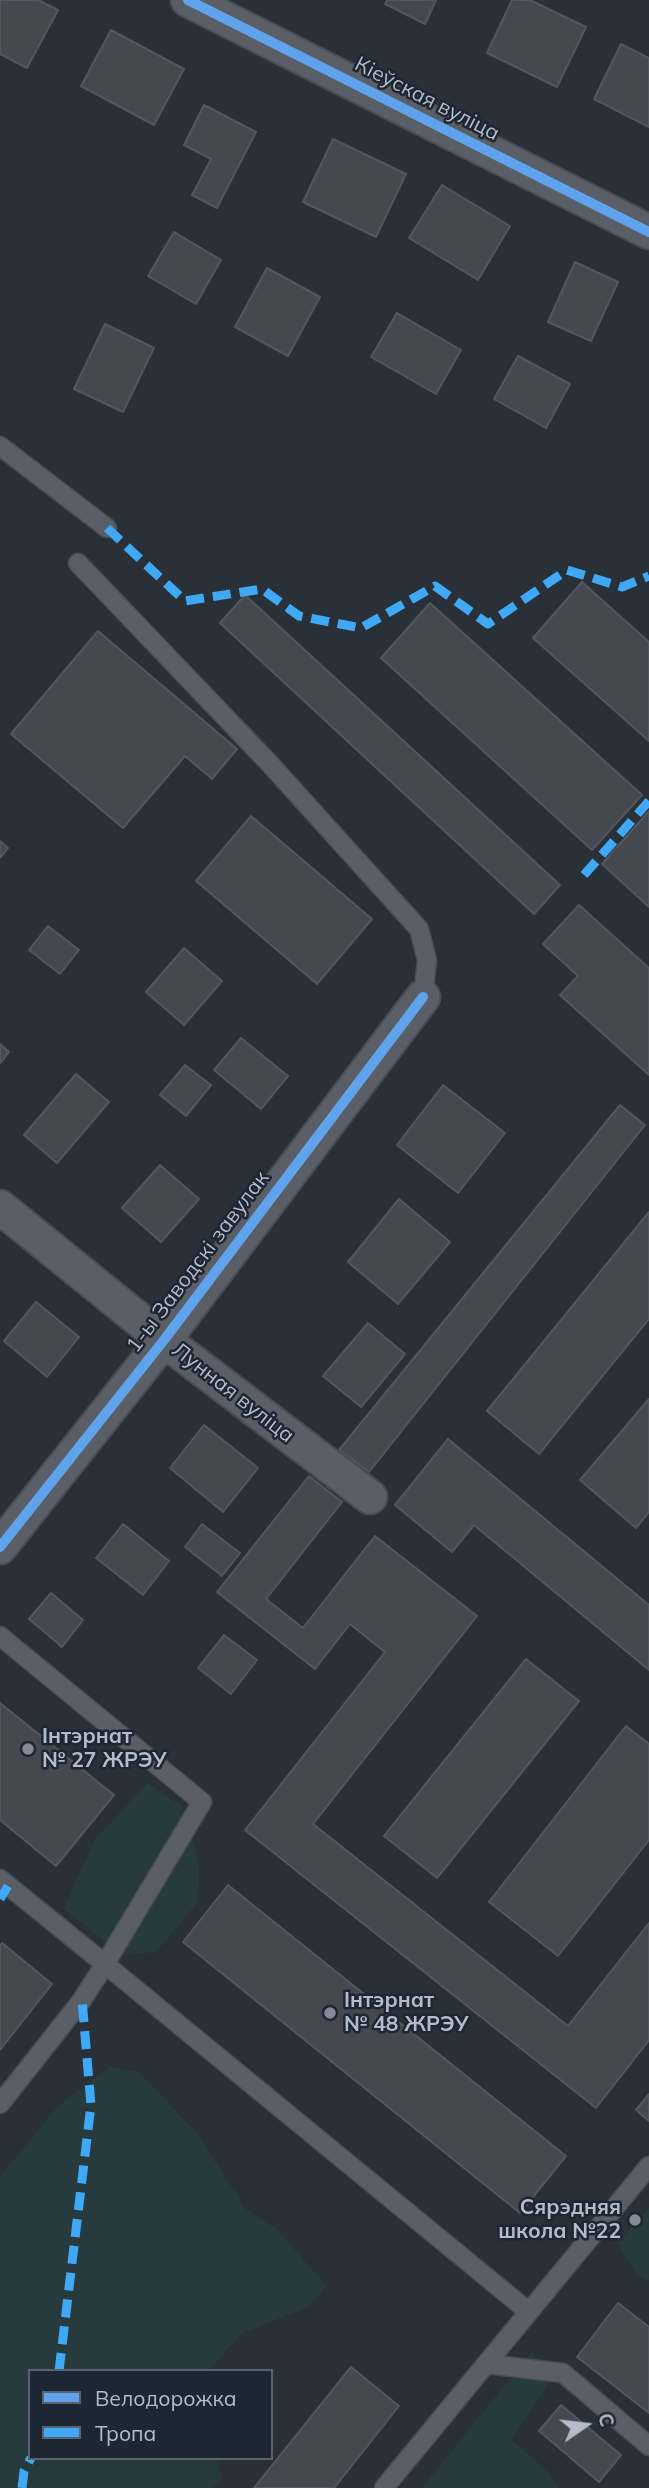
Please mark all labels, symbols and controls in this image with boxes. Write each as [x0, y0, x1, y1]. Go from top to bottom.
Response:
street label: Кіеўская вуліца [350, 52, 504, 146]
street label: 1-ы Заводскі завулак [121, 1166, 275, 1358]
street label: Лунная вуліца [167, 1338, 299, 1448]
place label: Інтэрнат № 27 ЖРЭУ [42, 1724, 166, 1774]
marker: Інтэрнат № 27 ЖРЭУ [20, 1741, 36, 1757]
place label: Інтэрнат № 48 ЖРЭУ [344, 1988, 468, 2038]
marker: Інтэрнат № 48 ЖРЭУ [322, 2005, 338, 2021]
place label: Сярэдняя школа №22 [498, 2195, 621, 2245]
marker: Сярэдняя школа №22 [627, 2212, 643, 2228]
legend [28, 2369, 273, 2460]
text: Велодорожка [95, 2385, 237, 2411]
north arrow [551, 2390, 621, 2460]
text: С [593, 2411, 620, 2429]
text: Тропа [95, 2420, 156, 2446]

